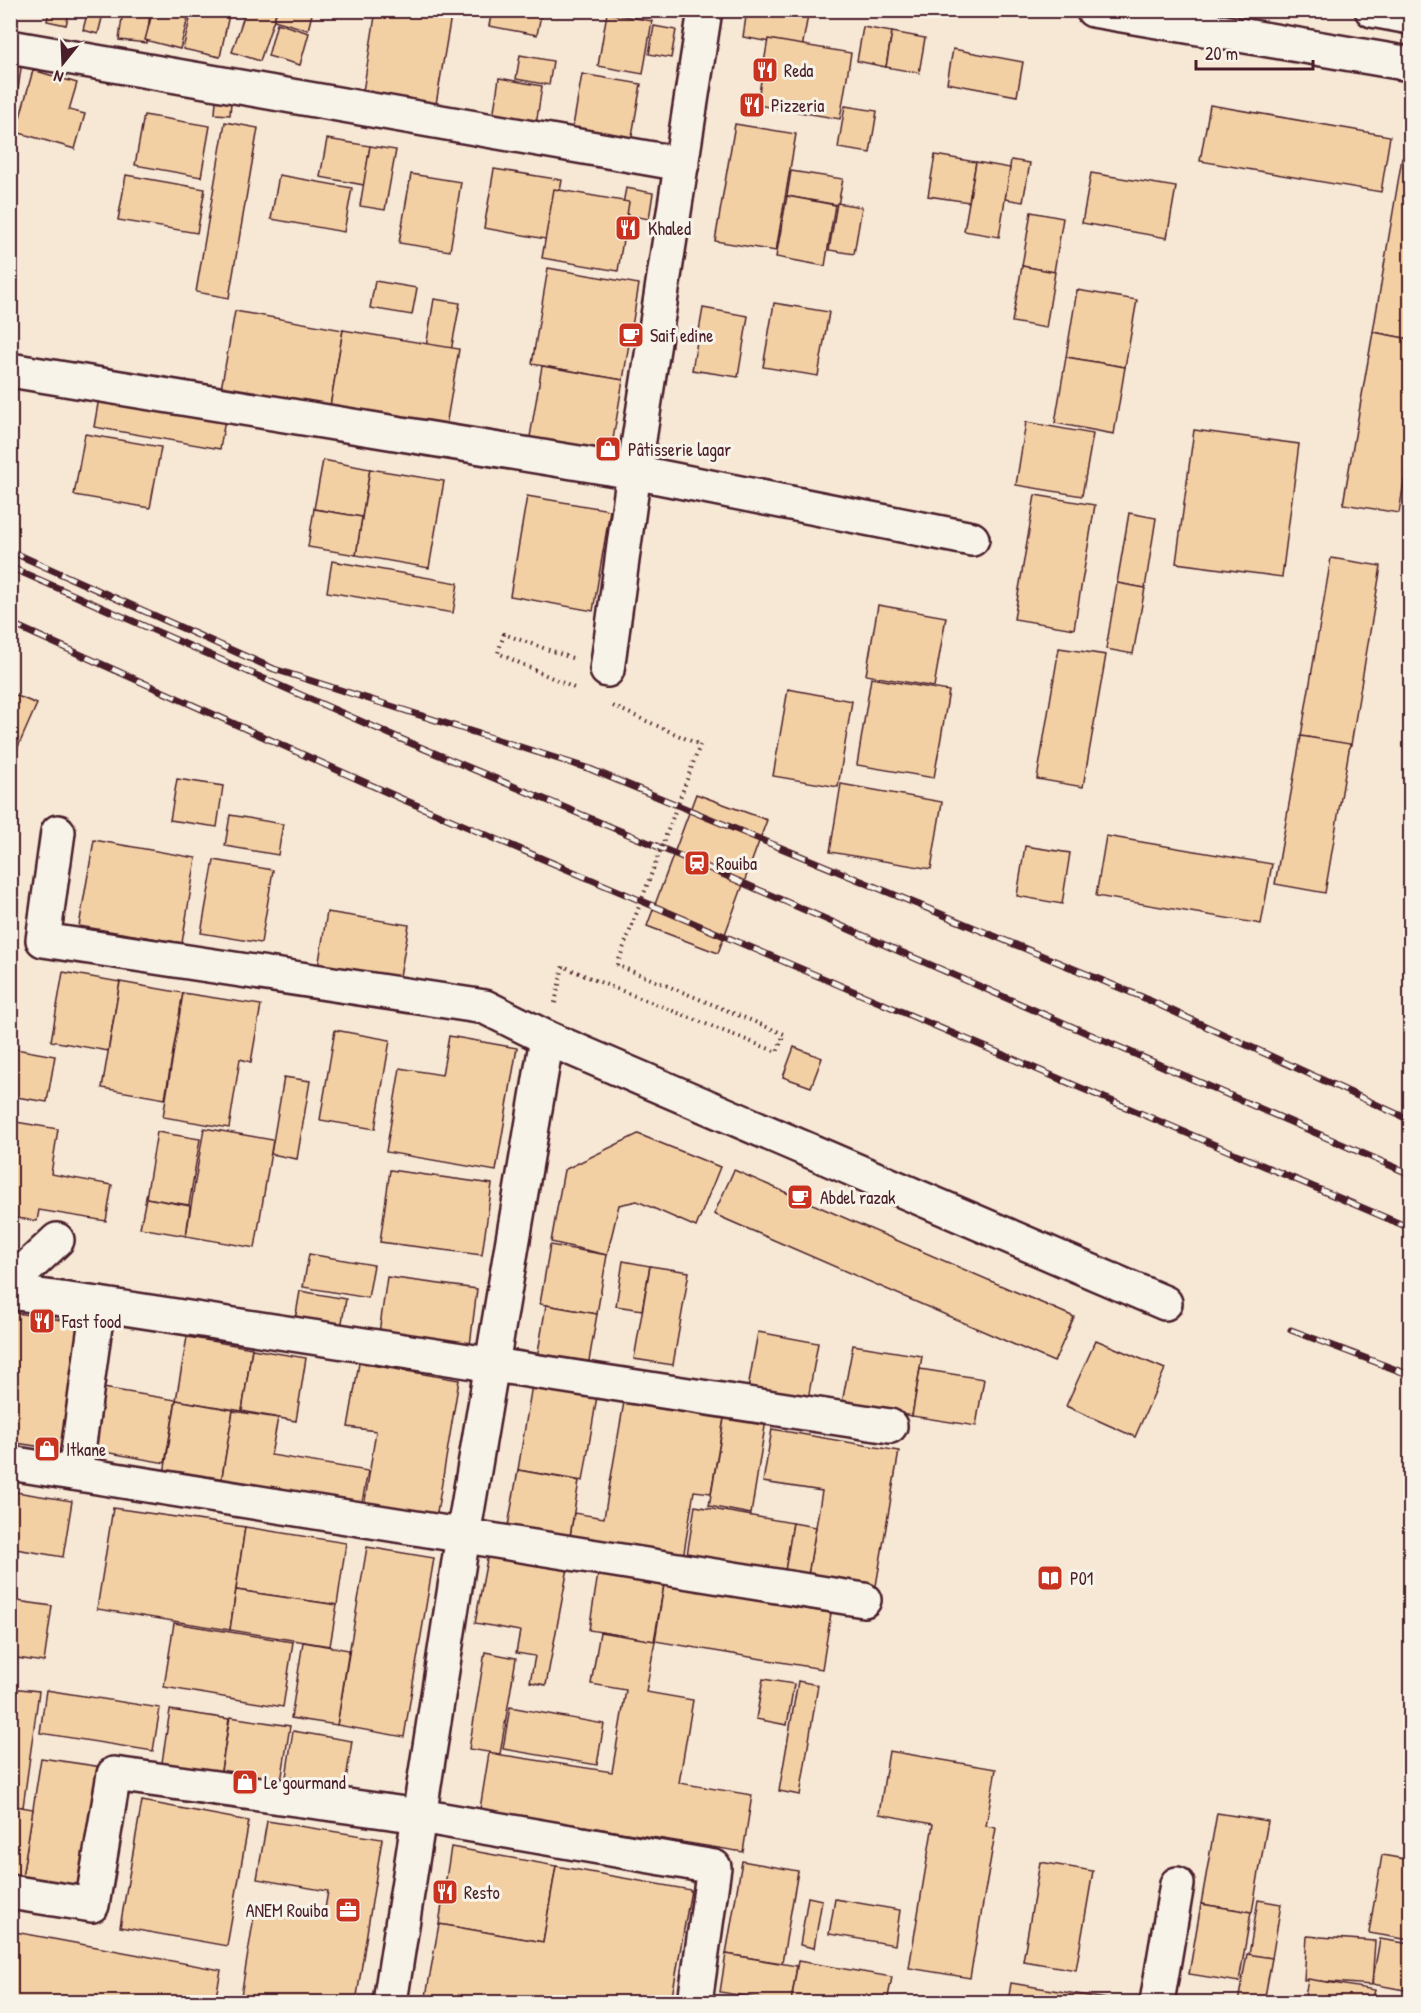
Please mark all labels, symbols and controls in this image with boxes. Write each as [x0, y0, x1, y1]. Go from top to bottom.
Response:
north arrow [33, 33, 93, 93]
scale bar [1196, 33, 1313, 71]
text: 20 m [1205, 41, 1238, 66]
restaurant icon: Reda [750, 55, 780, 85]
place label: Reda [784, 58, 813, 83]
text: N [50, 65, 66, 89]
restaurant icon: Pizzeria [737, 90, 767, 120]
place label: Pizzeria [771, 93, 824, 118]
restaurant icon: Khaled [613, 213, 643, 243]
place label: Khaled [648, 216, 691, 241]
cafe icon: Saif edine [616, 320, 646, 350]
place label: Saif edine [650, 323, 713, 348]
shop icon: Pâtisserie lagar [593, 434, 623, 464]
place label: Pâtisserie lagar [628, 437, 731, 462]
station icon: Rouiba [682, 848, 712, 878]
place label: Rouiba [716, 851, 757, 876]
cafe icon: Abdel razak [785, 1182, 815, 1212]
place label: Abdel razak [820, 1185, 896, 1210]
restaurant icon: Fast food [27, 1306, 57, 1336]
place label: Fast food [61, 1309, 121, 1334]
shop icon: Itkane [32, 1434, 62, 1464]
place label: Itkane [66, 1437, 106, 1462]
library icon: P01 [1035, 1563, 1065, 1593]
place label: P01 [1070, 1566, 1093, 1591]
shop icon: Le gourmand [230, 1767, 260, 1797]
place label: Le gourmand [264, 1770, 346, 1795]
restaurant icon: Resto [430, 1877, 460, 1907]
place label: Resto [464, 1880, 500, 1905]
office icon: ANEM Rouiba [333, 1895, 363, 1925]
place label: ANEM Rouiba [246, 1898, 328, 1923]

